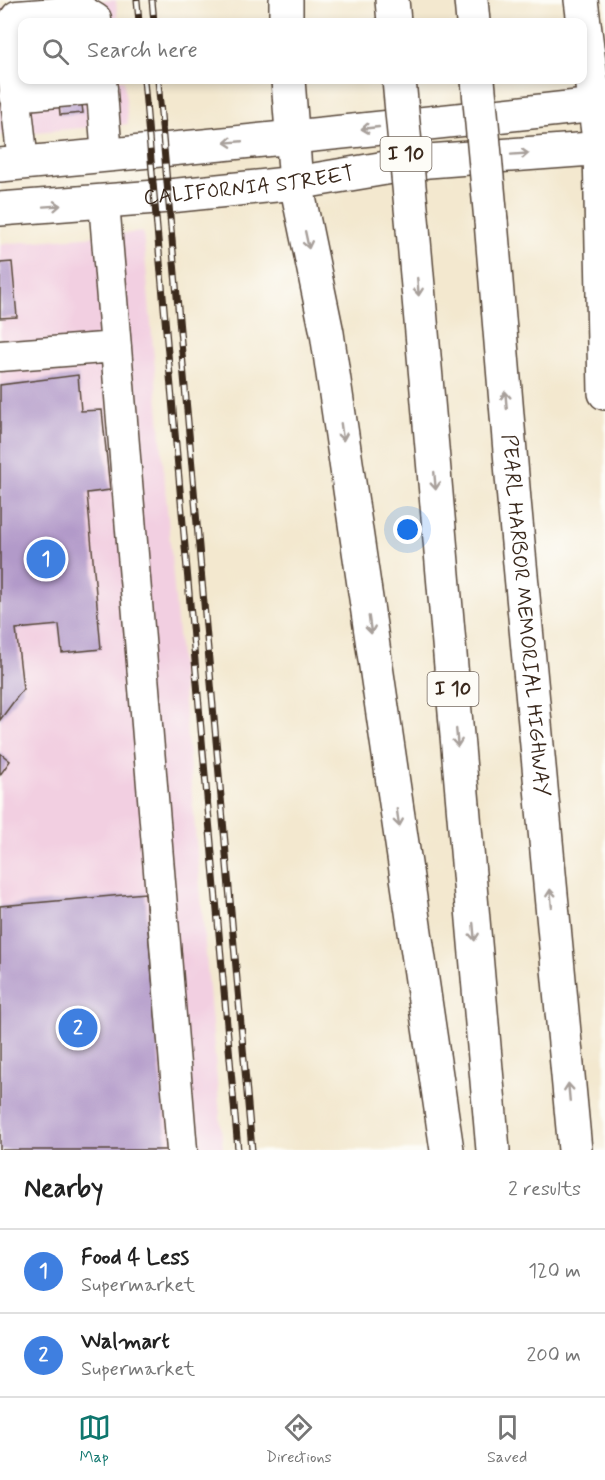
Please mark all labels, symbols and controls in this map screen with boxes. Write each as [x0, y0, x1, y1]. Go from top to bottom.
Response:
search box [18, 18, 587, 84]
icon: search [39, 35, 72, 68]
text: Search here [87, 37, 198, 65]
one-way arrow [361, 123, 380, 134]
one-way arrow [224, 137, 244, 148]
road number: I 10 [380, 137, 432, 171]
one-way arrow [510, 148, 530, 159]
street label: CALIFORNIA STREET [142, 160, 356, 212]
one-way arrow [41, 200, 61, 211]
one-way arrow [302, 230, 313, 249]
one-way arrow [413, 276, 424, 296]
one-way arrow [500, 390, 511, 410]
one-way arrow [336, 421, 347, 441]
street label: PEARL HARBOR MEMORIAL HIGHWAY [495, 433, 556, 798]
one-way arrow [430, 471, 441, 491]
your location [393, 515, 422, 544]
pin: 1 [26, 536, 66, 582]
one-way arrow [364, 614, 375, 634]
road number: I 10 [428, 672, 478, 706]
one-way arrow [452, 728, 463, 748]
one-way arrow [392, 807, 403, 827]
one-way arrow [545, 888, 556, 908]
one-way arrow [469, 922, 480, 942]
pin: 2 [58, 1006, 98, 1050]
one-way arrow [563, 1082, 574, 1102]
text: Nearby [24, 1172, 103, 1206]
text: 2 results [508, 1176, 581, 1203]
text: Food 4 Less [81, 1244, 189, 1272]
text: 1 [39, 1258, 48, 1285]
text: 120 m [528, 1258, 581, 1285]
text: Supermarket [81, 1272, 195, 1299]
text: Walmart [81, 1328, 170, 1356]
text: 2 [39, 1342, 48, 1369]
text: 200 m [526, 1342, 581, 1369]
text: Supermarket [81, 1356, 195, 1383]
tab: Map [78, 1411, 111, 1468]
tab: Directions [266, 1411, 332, 1468]
tab: Saved [487, 1411, 527, 1468]

